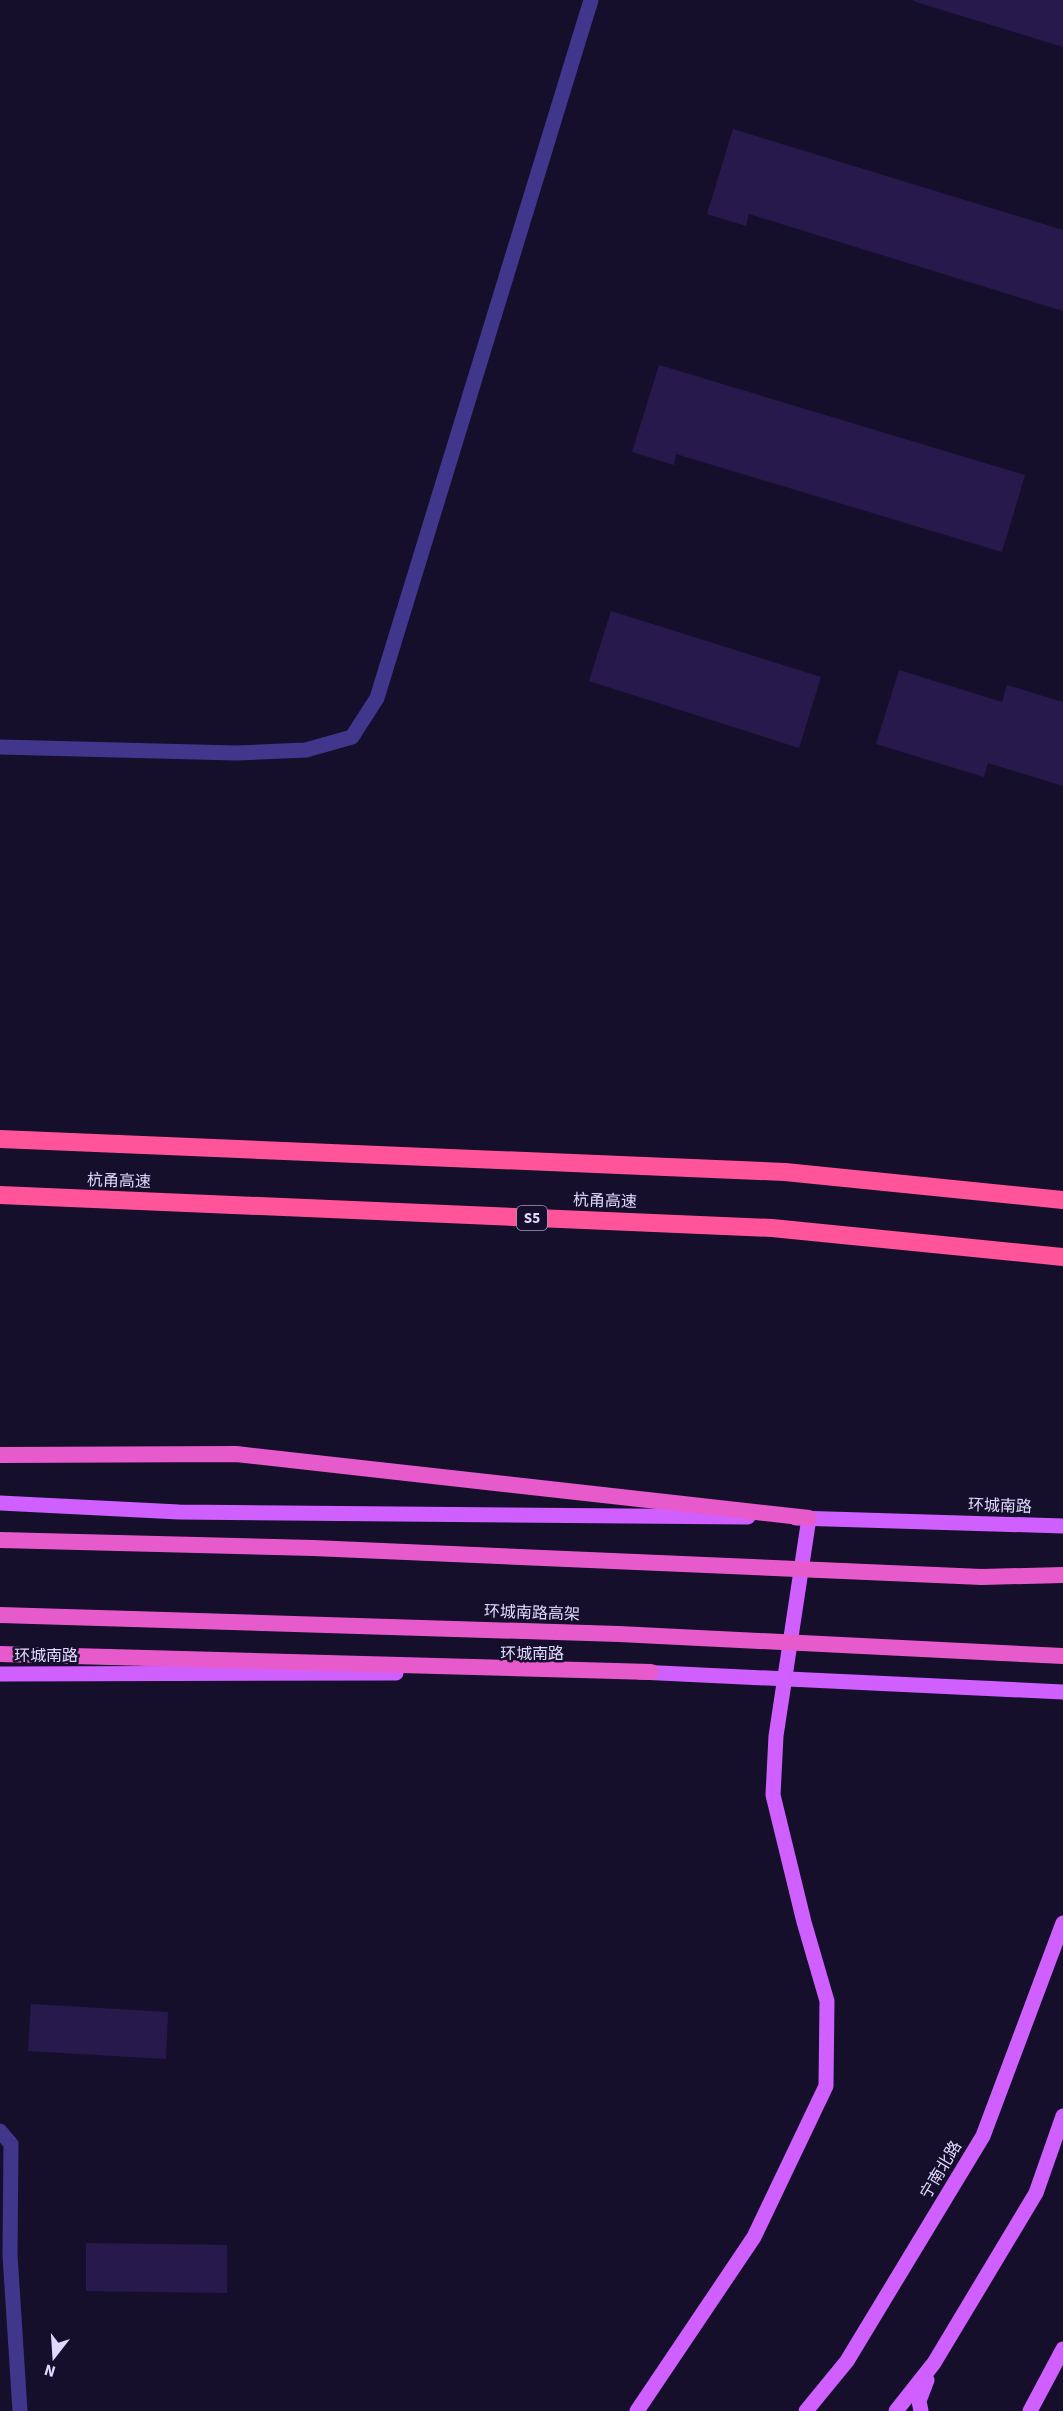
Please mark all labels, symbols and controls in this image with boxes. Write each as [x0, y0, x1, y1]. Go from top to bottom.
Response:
street label: 杭甬高速 [87, 1169, 151, 1193]
street label: 杭甬高速 [573, 1189, 637, 1213]
road number: S5 [517, 1206, 547, 1230]
street label: 环城南路 [968, 1494, 1032, 1518]
street label: 环城南路高架 [484, 1600, 580, 1626]
street label: 环城南路 [500, 1643, 564, 1665]
street label: 环城南路 [14, 1645, 78, 1667]
street label: 宁南北路 [915, 2137, 967, 2203]
north arrow [24, 2327, 84, 2387]
text: N [42, 2358, 58, 2382]

